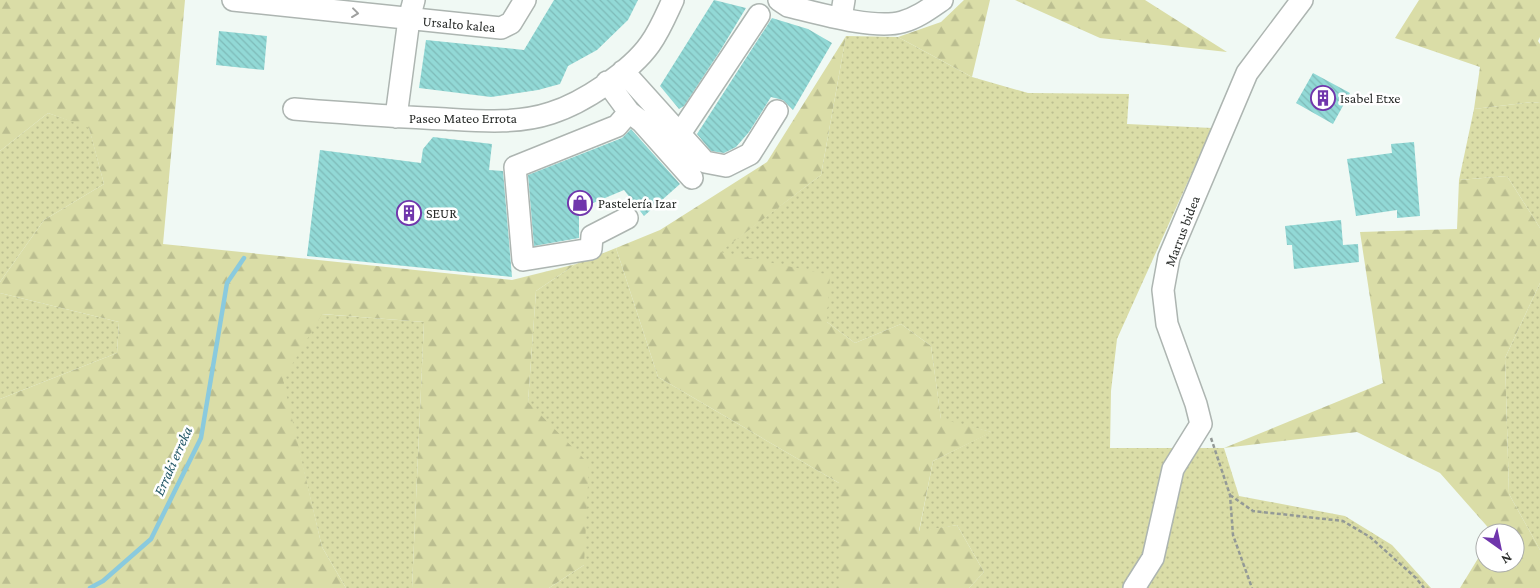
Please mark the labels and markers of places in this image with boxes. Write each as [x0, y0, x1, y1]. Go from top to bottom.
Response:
building icon: Isabel Etxe [1310, 85, 1336, 111]
place label: Isabel Etxe [1340, 90, 1400, 106]
shop icon: Pastelería Izar [567, 190, 593, 216]
place label: Pastelería Izar [598, 195, 677, 211]
building icon: SEUR [396, 200, 422, 226]
place label: SEUR [426, 205, 457, 221]

